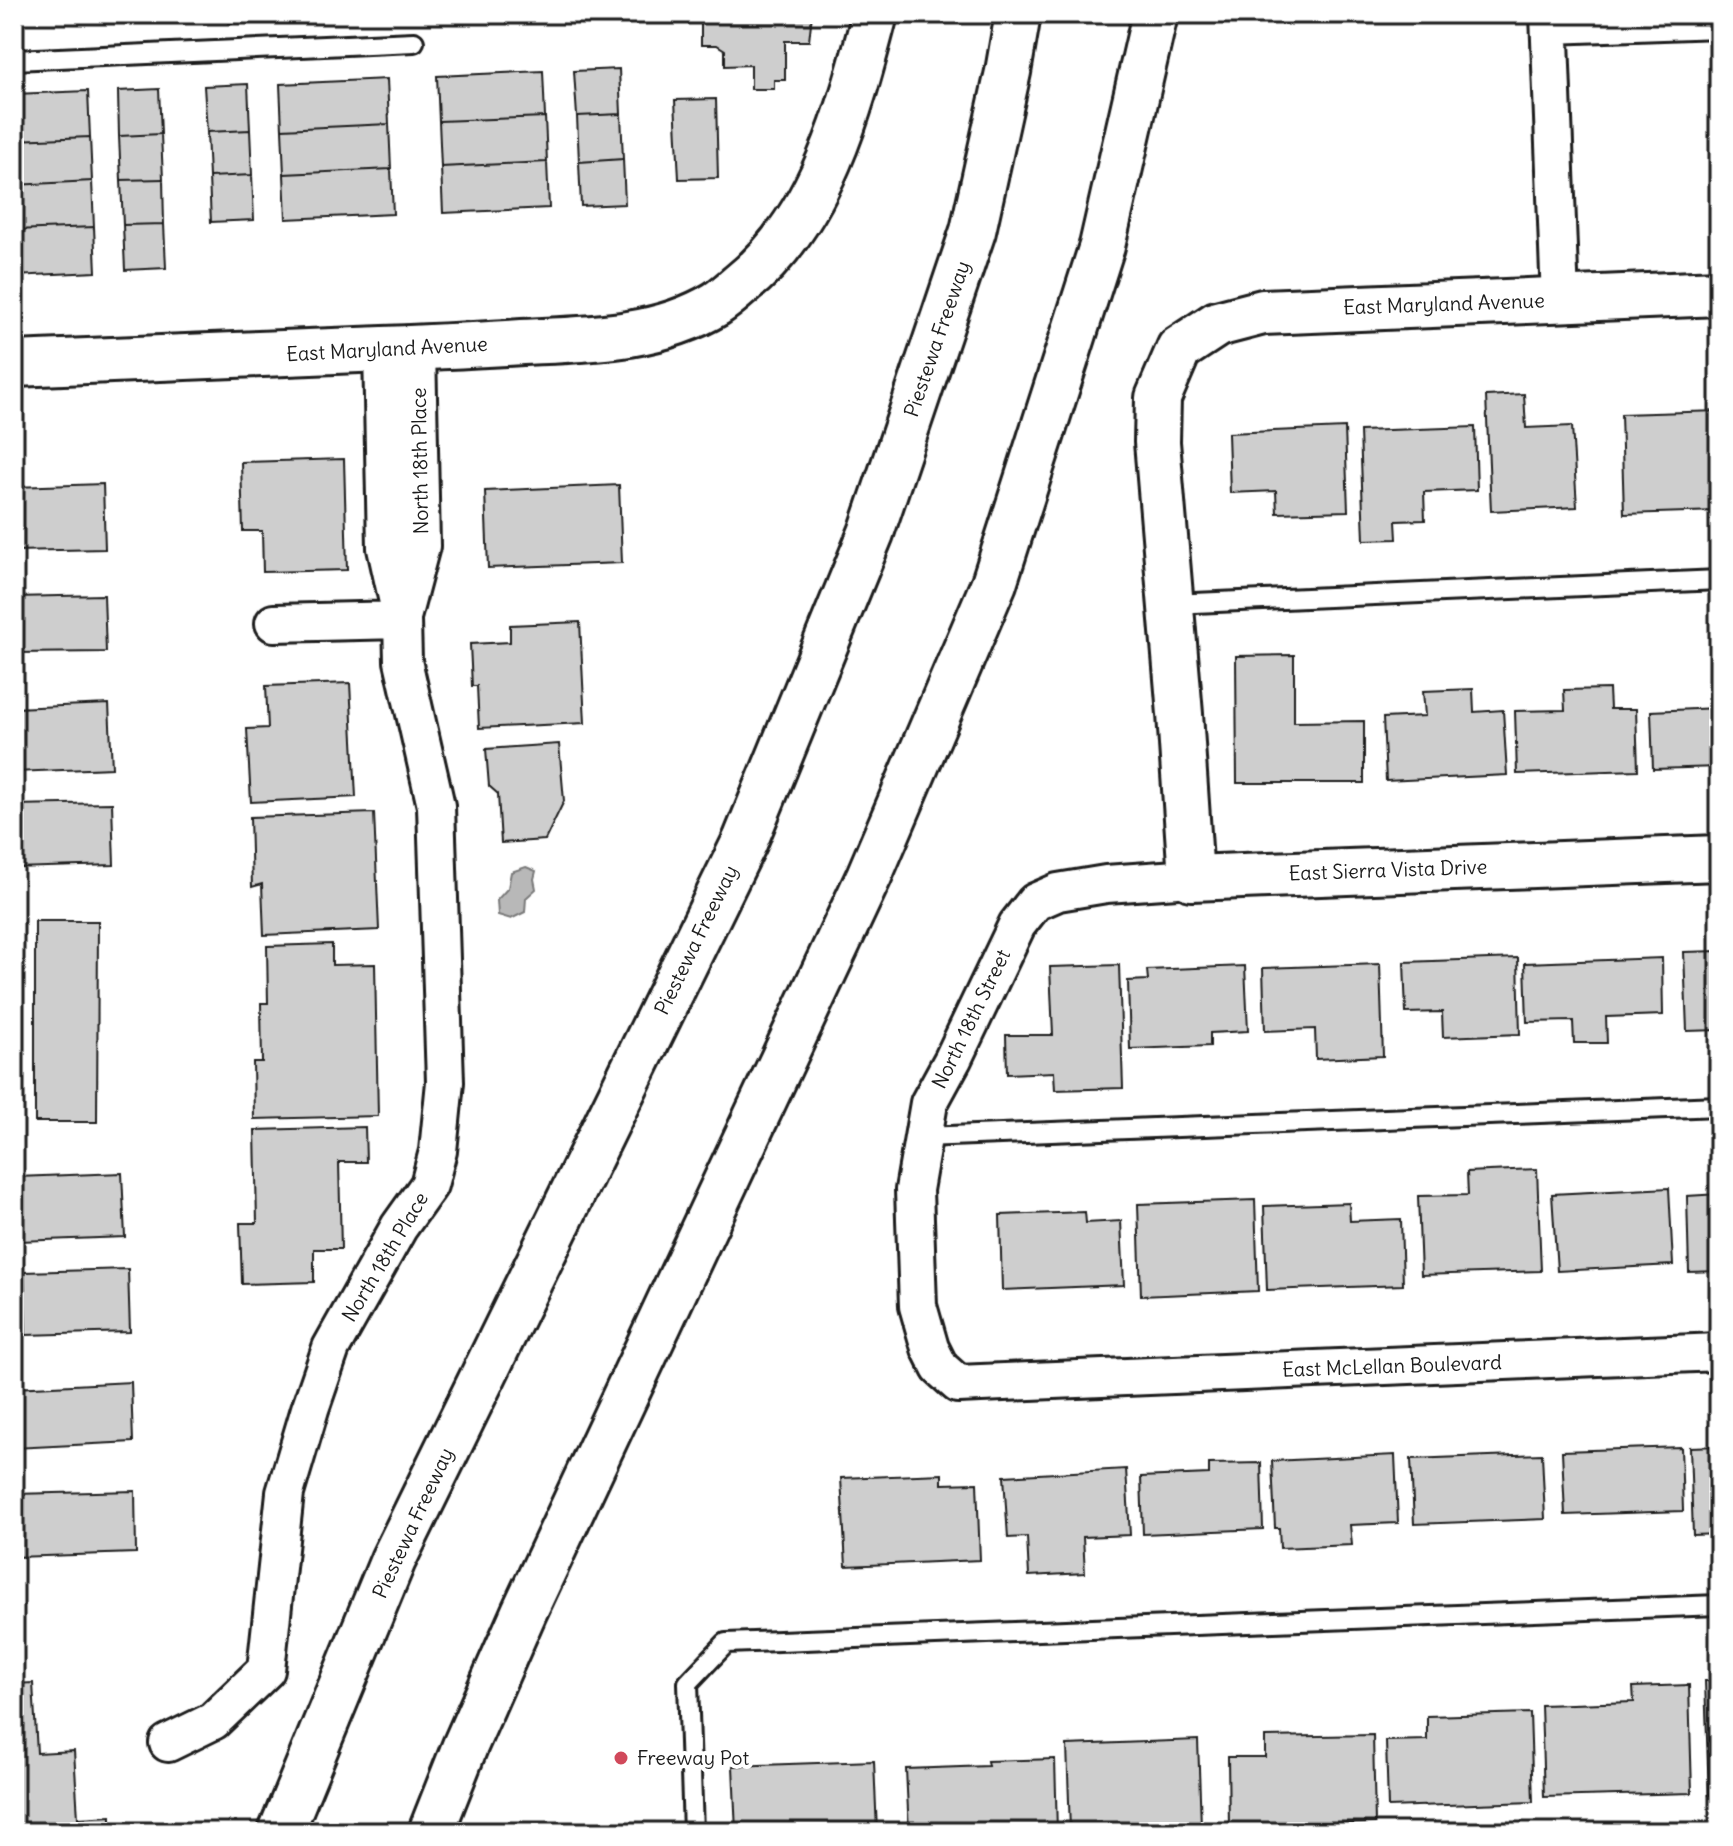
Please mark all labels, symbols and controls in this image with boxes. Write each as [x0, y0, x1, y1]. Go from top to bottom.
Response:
street label: Piestewa Freeway [898, 257, 975, 420]
street label: East Maryland Avenue [1343, 287, 1545, 320]
street label: East Maryland Avenue [286, 331, 488, 366]
street label: North 18th Place [406, 387, 433, 535]
street label: East Sierra Vista Drive [1288, 854, 1488, 885]
street label: Piestewa Freeway [648, 861, 743, 1019]
street label: North 18th Street [926, 945, 1015, 1093]
street label: North 18th Place [336, 1187, 433, 1326]
street label: East McLellan Boulevard [1282, 1349, 1502, 1382]
street label: Piestewa Freeway [367, 1443, 458, 1602]
place label: Freeway Pot [637, 1745, 749, 1770]
marker: Freeway Pot [612, 1749, 630, 1767]

